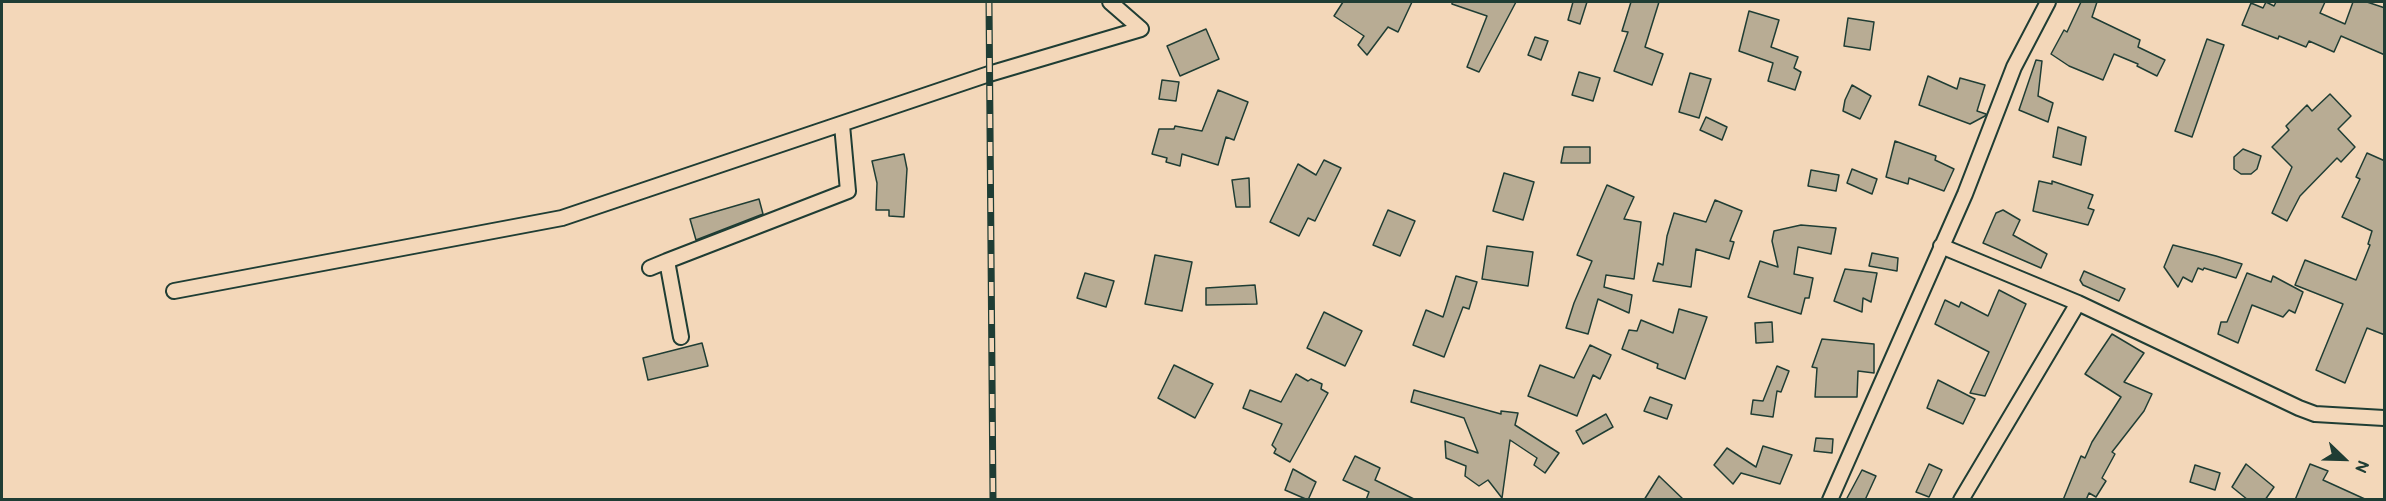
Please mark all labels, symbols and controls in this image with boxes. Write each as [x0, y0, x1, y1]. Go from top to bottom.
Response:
north arrow [2314, 429, 2374, 489]
text: N [2350, 457, 2372, 475]

